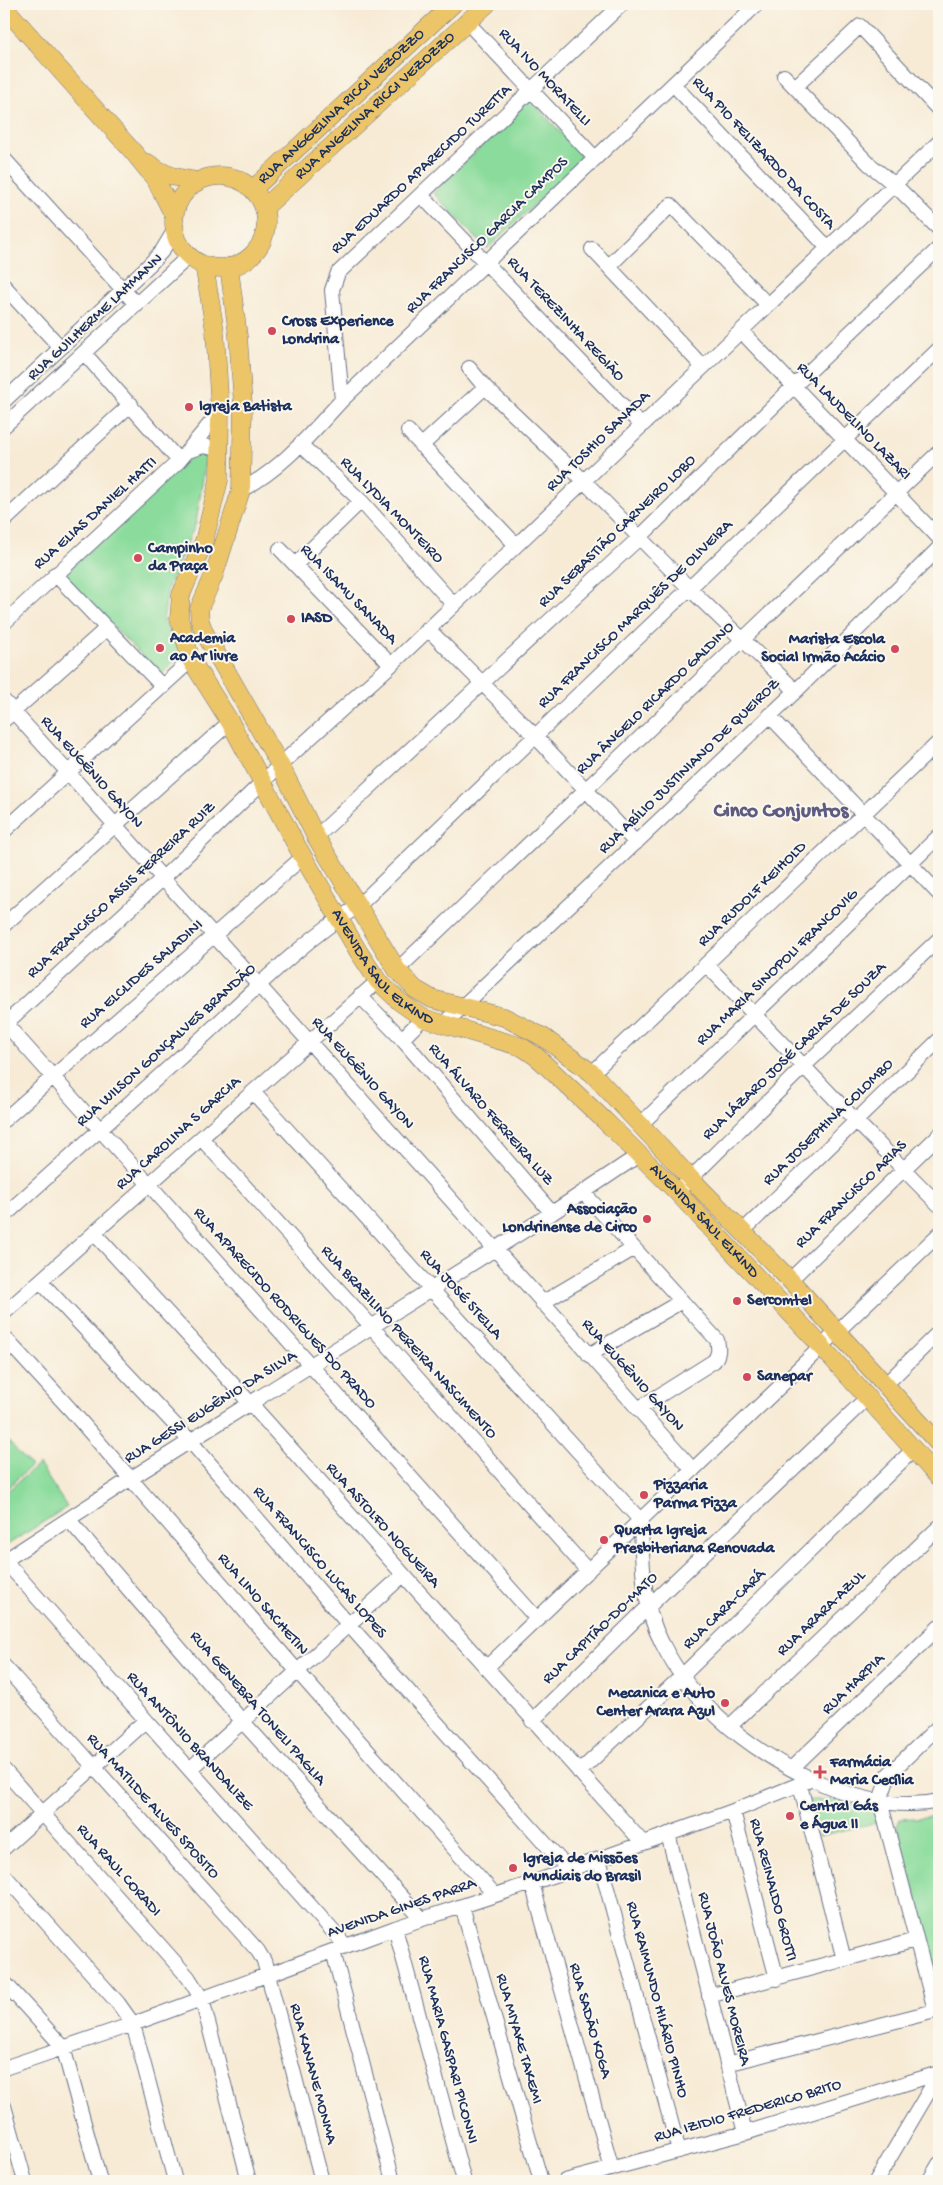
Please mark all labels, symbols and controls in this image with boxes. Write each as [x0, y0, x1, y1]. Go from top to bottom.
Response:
street label: RUA ANGGELINA RICCI VEZOZZO [254, 25, 430, 189]
street label: RUA IVO MORATELLI [494, 25, 594, 131]
street label: RUA ANGELINA RICCI VEZOZZO [291, 28, 460, 184]
street label: RUA PIO FELIZARDO DA COSTA [687, 74, 840, 235]
street label: RUA EDUARDO APARECIDO TURETTA [328, 80, 517, 259]
street label: RUA FRANCISCO GARCIA CAMPOS [403, 153, 573, 319]
street label: RUA GUILHERME LAHMANN [24, 250, 168, 386]
street label: RUA TEREZINHA REGIÃO [502, 253, 629, 387]
place label: Cross Experience Londrina [281, 313, 394, 350]
marker: Cross Experience Londrina [266, 325, 278, 337]
street label: RUA LAUDELINO LAZARI [792, 359, 914, 485]
street label: RUA TOSHIO SANADA [543, 386, 656, 496]
place label: Igreja Batista [199, 398, 293, 417]
marker: Igreja Batista [183, 401, 195, 413]
street label: RUA SEBASTIÃO CARNEIRO LOBO [534, 451, 701, 612]
street label: RUA ELIAS DANIEL HATTI [30, 454, 162, 574]
street label: RUA LYDIA MONTEIRO [335, 454, 447, 568]
street label: RUA FRANCISCO MARQUÊS DE OLIVEIRA [534, 515, 738, 713]
place label: Campinho da Praça [147, 540, 213, 577]
street label: RUA ISAMU SANADA [295, 541, 402, 650]
marker: Campinho da Praça [132, 552, 144, 564]
place label: IASD [301, 610, 333, 629]
marker: IASD [285, 613, 297, 625]
street label: RUA ÂNGELO RICARDO GALDINO [572, 617, 739, 780]
place label: Academia ao Ar livre [169, 630, 239, 667]
place label: Marista Escola Social Irmão Acácio [761, 631, 886, 668]
marker: Academia ao Ar livre [154, 642, 166, 654]
marker: Marista Escola Social Irmão Acácio [889, 643, 901, 655]
street label: RUA ABÍLIO JUSTINIANO DE QUEIROZ [595, 674, 785, 859]
street label: RUA EUGÊNIO GAYON [35, 712, 147, 833]
street label: RUA FRANCISCO ASSIS FERREIRA RUIZ [24, 798, 221, 983]
district label: Cinco Conjuntos [713, 800, 849, 825]
street label: RUA RUDOLF KEIHOLD [695, 838, 812, 952]
street label: RUA MARIA SINOPOLI FRANCOVIG [693, 885, 864, 1050]
street label: AVENIDA SAUL ELKIND [326, 906, 436, 1030]
street label: RUA ELCLIDES SALADINI [76, 916, 208, 1034]
street label: RUA LÁZARO JOSÉ CARIAS DE SOUZA [698, 957, 892, 1145]
street label: RUA WILSON GONÇALVES BRANDÃO [72, 959, 261, 1132]
street label: RUA EUGÊNIO GAYON [306, 1013, 418, 1134]
street label: RUA ÁLVARO FERREIRA LUZ [423, 1039, 558, 1190]
street label: RUA JOSEPHINA COLOMBO [760, 1055, 899, 1190]
street label: RUA CAROLINA S GARCIA [113, 1072, 246, 1195]
street label: RUA FRANCISCO ARIAS [792, 1136, 912, 1253]
street label: AVENIDA SAUL ELKIND [645, 1160, 763, 1283]
place label: Associação Londrinense de Circo [502, 1201, 638, 1238]
street label: RUA APARECIDO RODRIGUES DO PRADO [188, 1204, 380, 1414]
marker: Associação Londrinense de Circo [641, 1213, 653, 1225]
street label: RUA BRAZILINO PEREIRA NASCIMENTO [316, 1242, 500, 1444]
street label: RUA JOSÉ STELLA [415, 1246, 507, 1345]
place label: Sercomtel [747, 1292, 812, 1311]
marker: Sercomtel [731, 1295, 743, 1307]
street label: RUA EUGÊNIO GAYON [576, 1315, 688, 1436]
street label: RUA GESSI EUGÊNIO DA SILVA [121, 1345, 302, 1469]
place label: Sanepar [757, 1368, 814, 1387]
marker: Sanepar [741, 1371, 753, 1383]
street label: RUA ASTOLFO NOGUEIRA [321, 1459, 444, 1594]
place label: Pizzaria Parma Pizza [653, 1477, 738, 1514]
street label: RUA FRANCISCO LUCAS LOPES [248, 1483, 391, 1643]
marker: Pizzaria Parma Pizza [638, 1489, 650, 1501]
place label: Quarta Igreja Presbiteriana Renovada [613, 1522, 775, 1559]
marker: Quarta Igreja Presbiteriana Renovada [598, 1534, 610, 1546]
street label: RUA LINO SACHETIN [212, 1550, 312, 1660]
street label: RUA CARA-CARÁ [679, 1564, 771, 1654]
street label: RUA ARARA-AZUL [774, 1566, 871, 1661]
street label: RUA CAPITÃO-DO-MATO [539, 1568, 663, 1689]
street label: RUA GENEBRA TONELI PAGLIA [185, 1628, 330, 1791]
street label: RUA HARPIA [819, 1649, 890, 1720]
street label: RUA ANTÔNIO BRANDALIZE [122, 1669, 257, 1816]
place label: Mecanica e Auto Center Arara Azul [595, 1685, 716, 1722]
marker: Mecanica e Auto Center Arara Azul [719, 1697, 731, 1709]
street label: RUA MATILDE ALVES SPOSITO [81, 1730, 223, 1884]
place label: Farmácia Maria Cecília [829, 1754, 915, 1791]
marker: Farmácia Maria Cecília [814, 1766, 826, 1778]
place label: Central Gás e Água II [799, 1798, 879, 1835]
marker: Central Gás e Água II [784, 1810, 796, 1822]
street label: RUA REINALDO GROTTI [744, 1817, 800, 1963]
street label: RUA RAUL CORADI [71, 1821, 165, 1921]
place label: Igreja de Missões Mundiais do Brasil [523, 1850, 642, 1887]
marker: Igreja de Missões Mundiais do Brasil [507, 1862, 519, 1874]
street label: AVENIDA GINES PARRA [325, 1874, 480, 1943]
street label: RUA JOÃO ALVES MOREIRA [692, 1890, 755, 2069]
street label: RUA RAIMUNDO HILÁRIO PINHO [621, 1899, 692, 2101]
street label: RUA MARIA GASPARI PICONNI [413, 1954, 481, 2146]
street label: RUA SADÃO KOGA [563, 1961, 616, 2082]
street label: RUA MIYAKE TAKEMI [490, 1972, 546, 2106]
street label: RUA KANANE MONMA [284, 2002, 340, 2148]
street label: RUA IZIDIO FREDERICO BRITO [652, 2076, 844, 2148]

